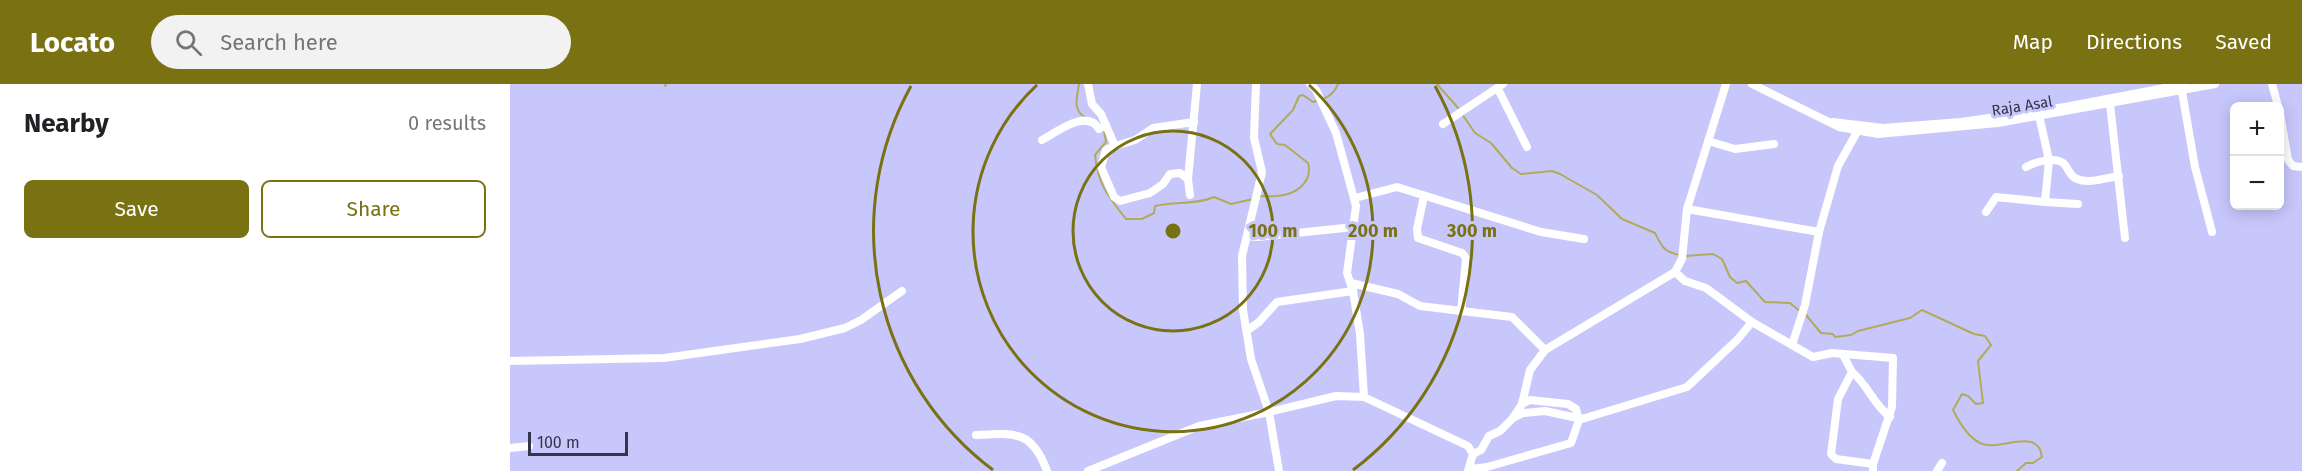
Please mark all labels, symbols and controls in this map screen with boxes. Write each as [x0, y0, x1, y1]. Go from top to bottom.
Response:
search box [151, 15, 571, 69]
text: Locato [30, 26, 115, 59]
icon: search [172, 26, 205, 59]
text: Search here [220, 29, 338, 56]
text: Map [2013, 29, 2053, 55]
text: Directions [2086, 29, 2182, 55]
text: Saved [2215, 29, 2272, 55]
street label: Raja Asal [1990, 92, 2054, 120]
map controls [2230, 102, 2284, 210]
button: + [2230, 102, 2284, 156]
text: Nearby [24, 108, 109, 139]
text: 0 results [408, 111, 486, 135]
button: − [2230, 156, 2284, 210]
button: Save [24, 180, 249, 238]
button: Share [261, 180, 486, 238]
text: 100 m [1249, 220, 1297, 242]
text: 200 m [1348, 220, 1398, 242]
text: 300 m [1446, 220, 1497, 242]
centre of rings [1163, 221, 1183, 241]
scale bar [528, 429, 628, 456]
text: 100 m [537, 433, 580, 452]

